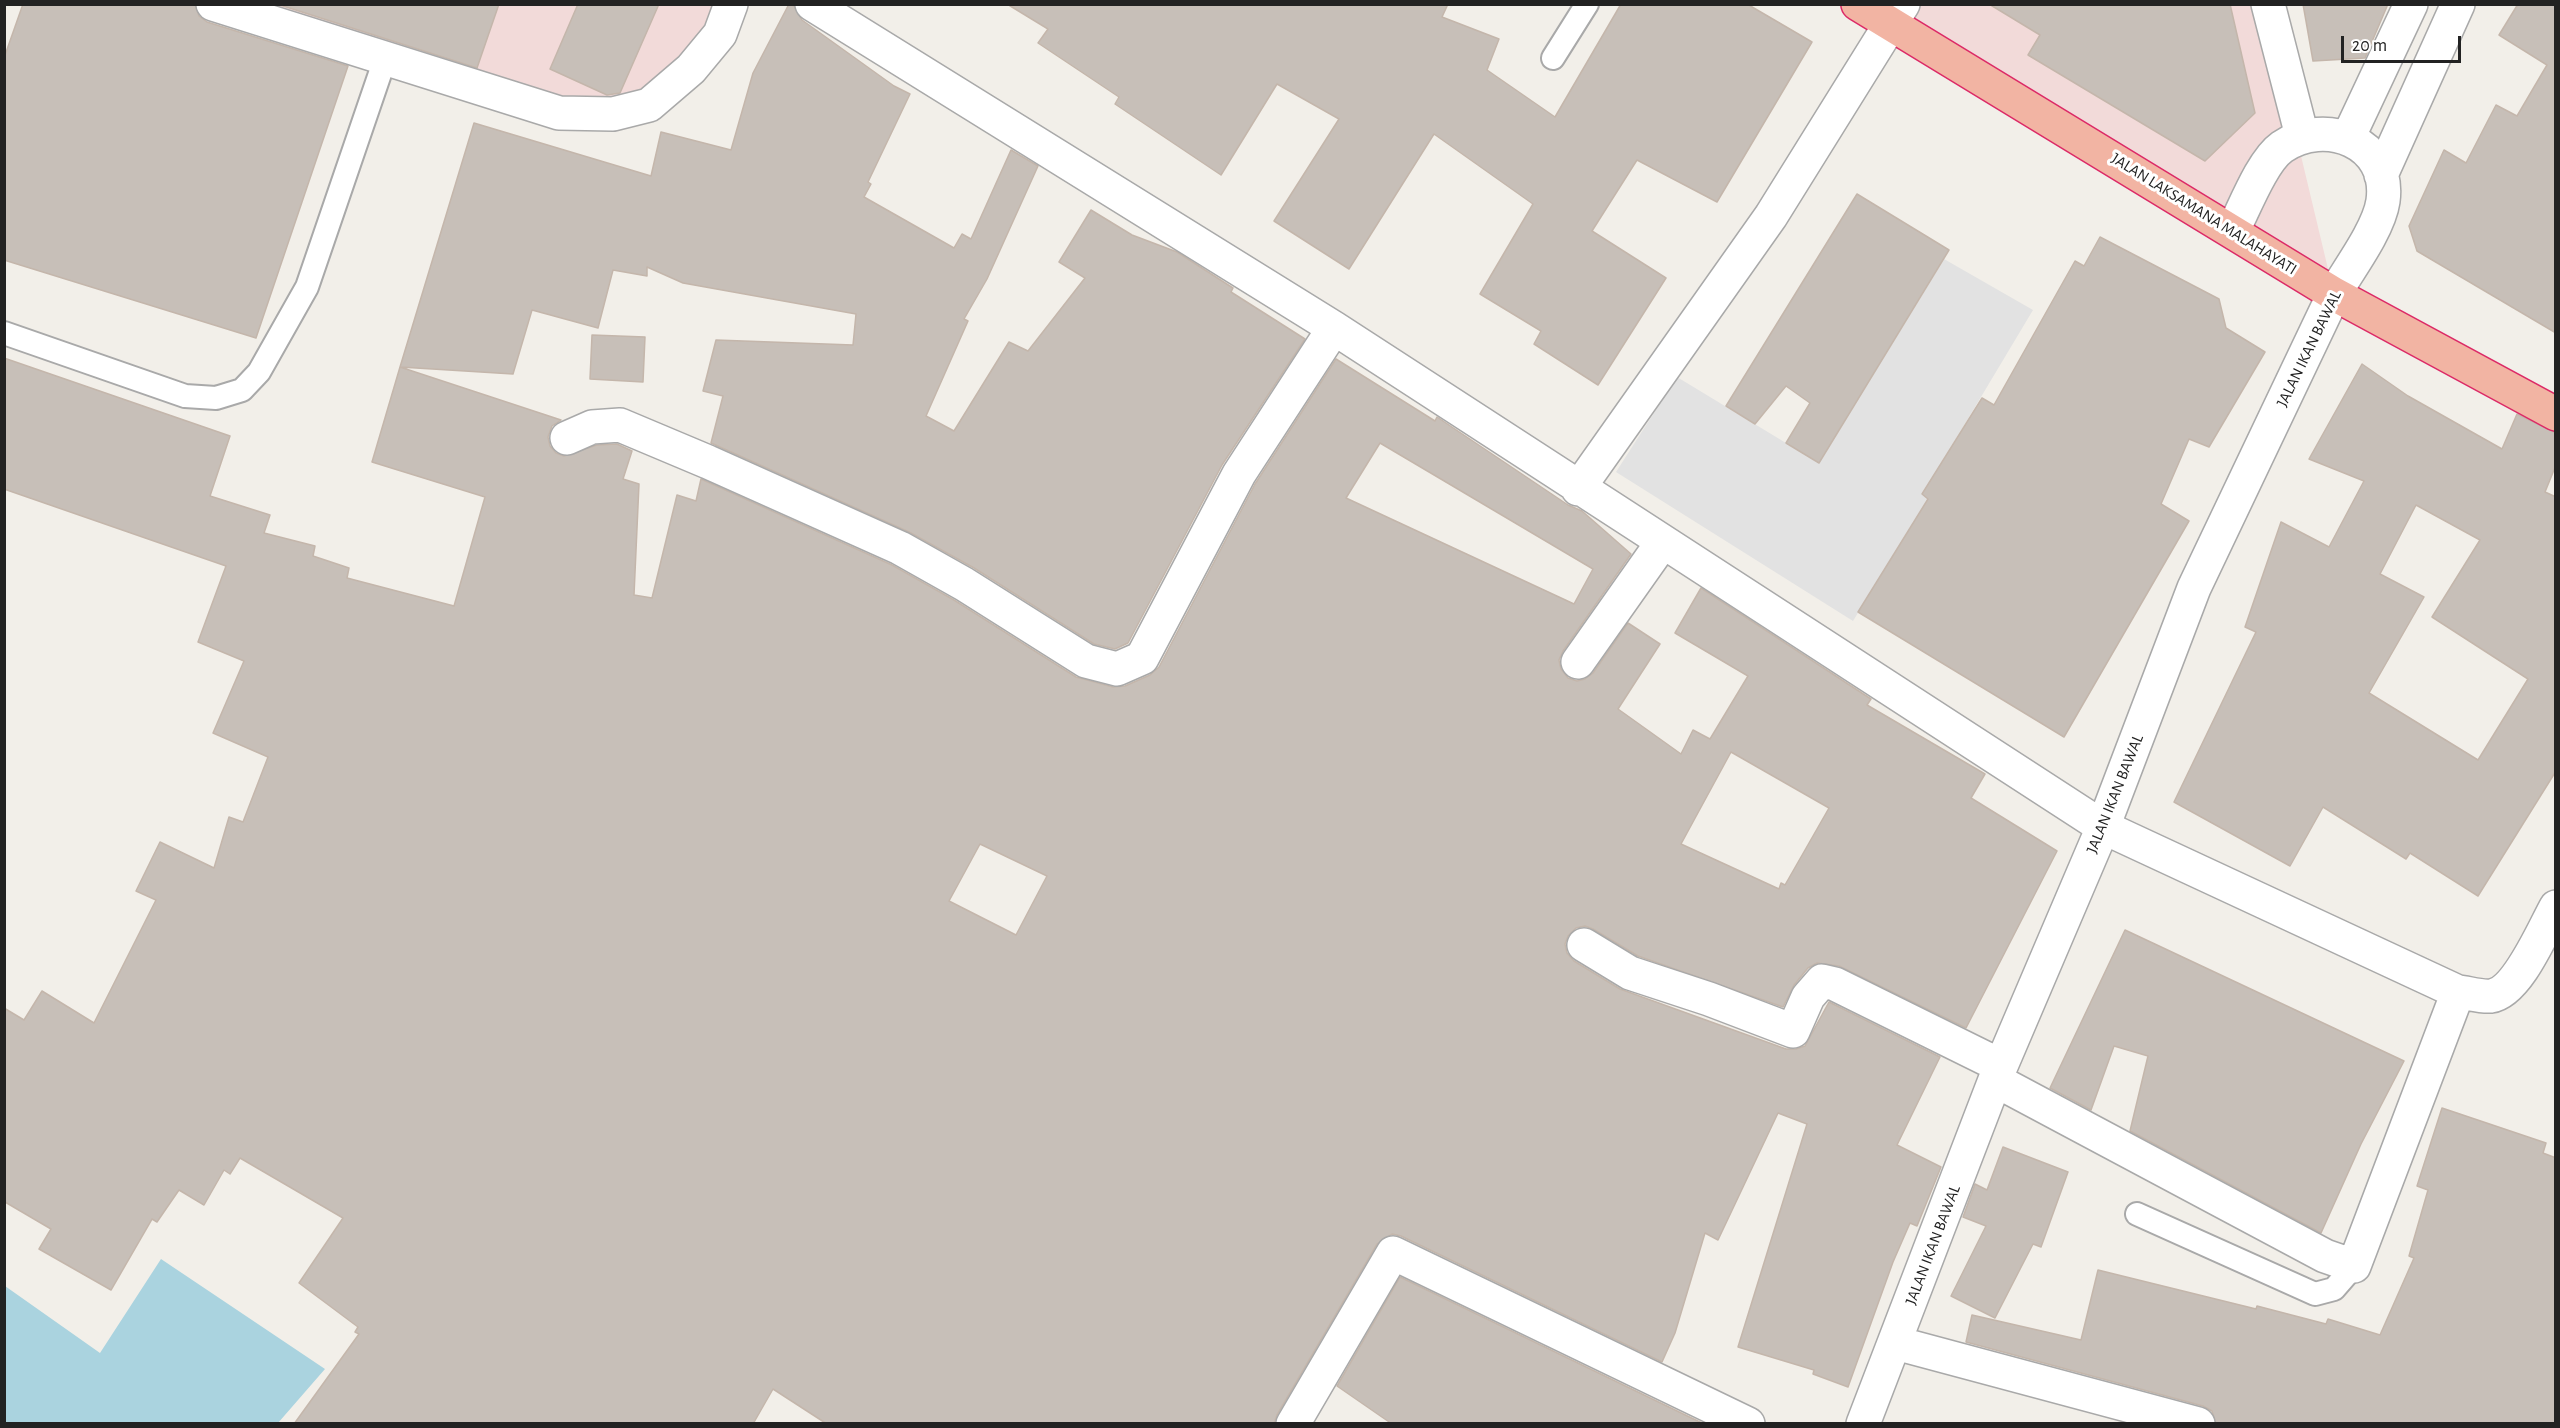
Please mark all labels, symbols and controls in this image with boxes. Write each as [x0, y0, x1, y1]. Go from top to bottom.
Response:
scale bar [2344, 24, 2464, 62]
text: 20 m [2352, 37, 2387, 55]
street label: JALAN LAKSAMANA MALAHAYATI [2108, 149, 2300, 279]
street label: JALAN IKAN BAWAL [2273, 288, 2345, 410]
street label: JALAN IKAN BAWAL [2082, 732, 2148, 856]
street label: JALAN IKAN BAWAL [1901, 1182, 1965, 1308]

